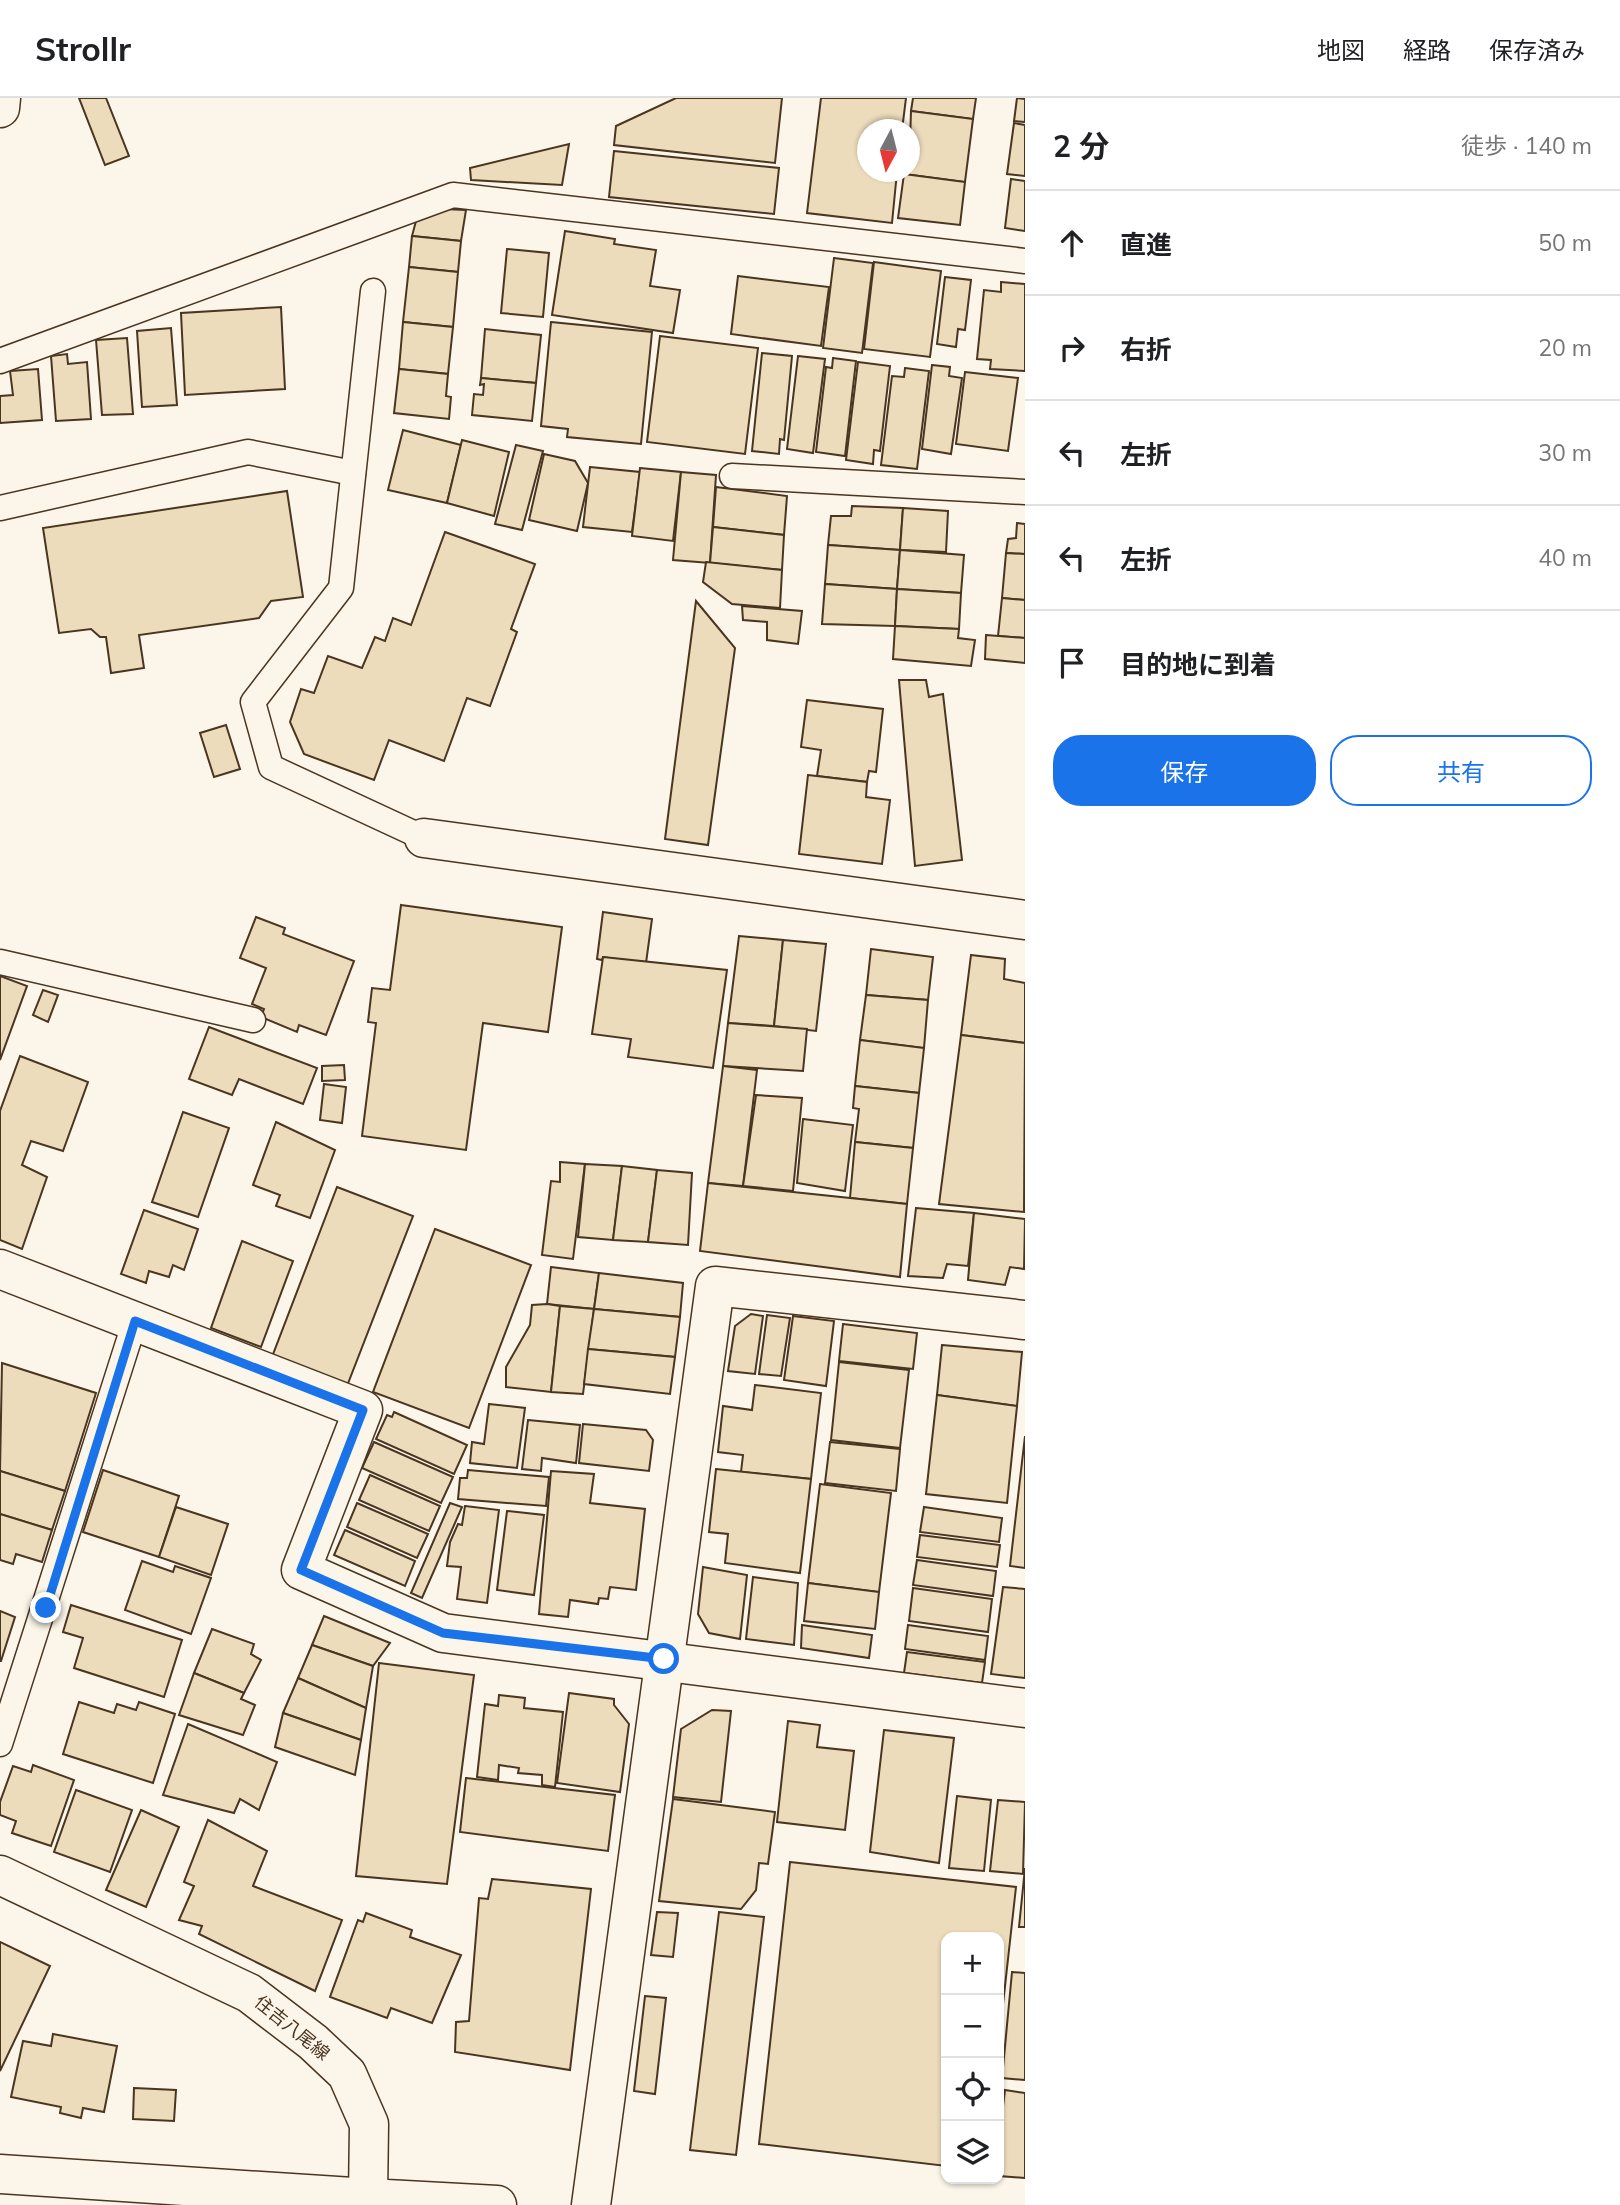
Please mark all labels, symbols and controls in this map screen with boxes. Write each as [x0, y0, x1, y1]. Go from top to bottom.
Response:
text: Strollr [35, 28, 131, 69]
text: 地図 [1317, 35, 1365, 65]
text: 経路 [1403, 35, 1451, 65]
text: 保存済み [1489, 35, 1585, 65]
north arrow [857, 119, 920, 182]
text: 2 分 [1053, 127, 1109, 165]
text: 徒歩 · 140 m [1461, 131, 1592, 160]
icon: ahead [1053, 224, 1091, 262]
text: 直進 [1120, 228, 1172, 261]
text: 50 m [1538, 228, 1592, 257]
icon: right [1053, 329, 1091, 367]
text: 右折 [1120, 333, 1172, 366]
text: 20 m [1538, 333, 1592, 362]
icon: left [1053, 434, 1091, 472]
text: 左折 [1120, 438, 1172, 471]
text: 30 m [1538, 438, 1592, 467]
icon: left [1053, 539, 1091, 577]
text: 左折 [1120, 543, 1172, 576]
text: 40 m [1538, 543, 1592, 572]
icon: arrive [1053, 644, 1091, 682]
text: 目的地に到着 [1120, 648, 1276, 681]
button: 保存 [1053, 735, 1316, 806]
button: 共有 [1330, 735, 1592, 806]
route end [30, 1592, 61, 1623]
route start [648, 1643, 679, 1674]
map controls [941, 1932, 1004, 2184]
button: + [941, 1932, 1004, 1995]
street label: 住吉八尾線 [250, 1990, 335, 2065]
button: − [941, 1995, 1004, 2058]
button: locate [941, 2058, 1004, 2121]
button: layers [941, 2121, 1004, 2184]

